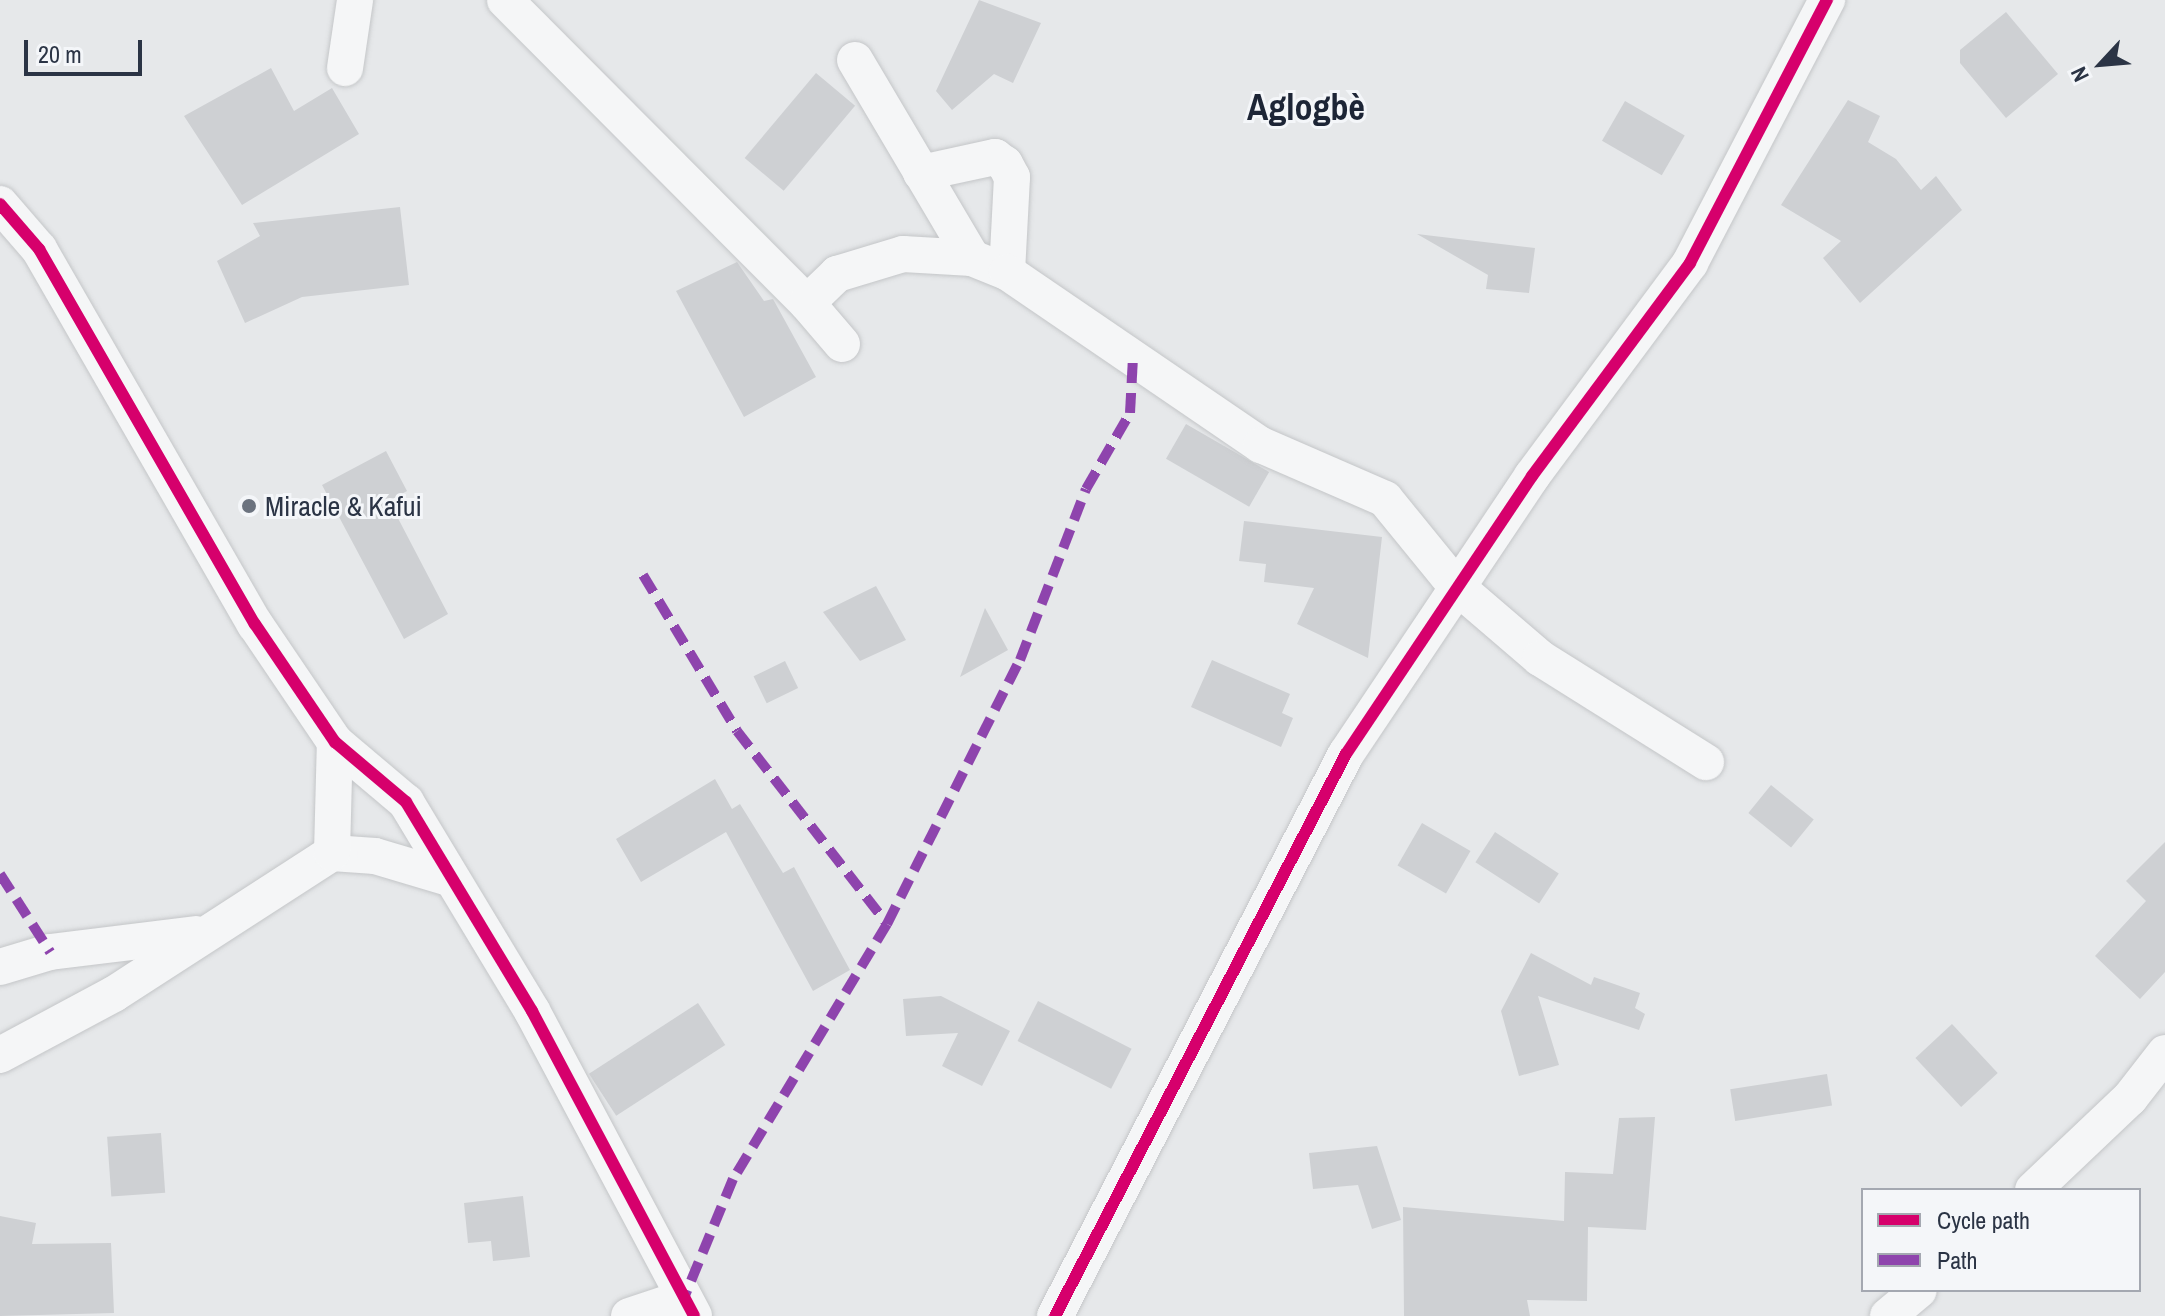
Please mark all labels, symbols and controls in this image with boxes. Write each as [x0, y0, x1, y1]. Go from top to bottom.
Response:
scale bar [28, 24, 146, 74]
north arrow [2061, 24, 2141, 104]
text: 20 m [38, 38, 82, 70]
text: N [2063, 62, 2096, 87]
district label: Aglogbè [1247, 86, 1365, 130]
place label: Miracle & Kafui [265, 489, 422, 523]
marker: Miracle & Kafui [240, 497, 258, 515]
legend [1861, 1188, 2141, 1292]
text: Cycle path [1937, 1204, 2030, 1236]
text: Path [1937, 1244, 1978, 1276]

